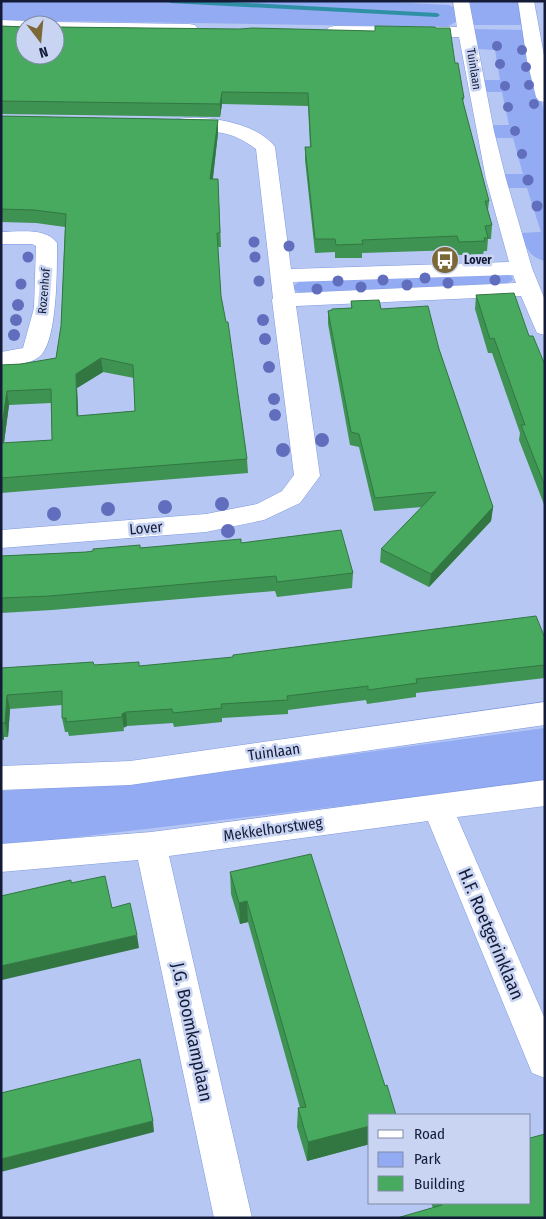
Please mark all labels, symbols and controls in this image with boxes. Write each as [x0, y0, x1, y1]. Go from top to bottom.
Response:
north arrow [15, 15, 65, 65]
text: N [37, 43, 50, 61]
street label: Tuinlaan [464, 47, 484, 91]
bus stop icon: Lover [430, 245, 460, 275]
place label: Lover [464, 253, 492, 267]
street label: Rozenhof [35, 266, 53, 314]
street label: Lover [129, 518, 164, 538]
street label: Tuinlaan [247, 739, 301, 765]
street label: Mekkelhorstweg [222, 813, 324, 845]
street label: H.F. Roetgerinklaan [453, 865, 529, 1003]
street label: J.G. Boomkamplaan [167, 961, 217, 1103]
legend [368, 1114, 531, 1204]
text: Road [414, 1125, 445, 1143]
text: Park [414, 1150, 441, 1168]
text: Building [414, 1175, 465, 1193]

